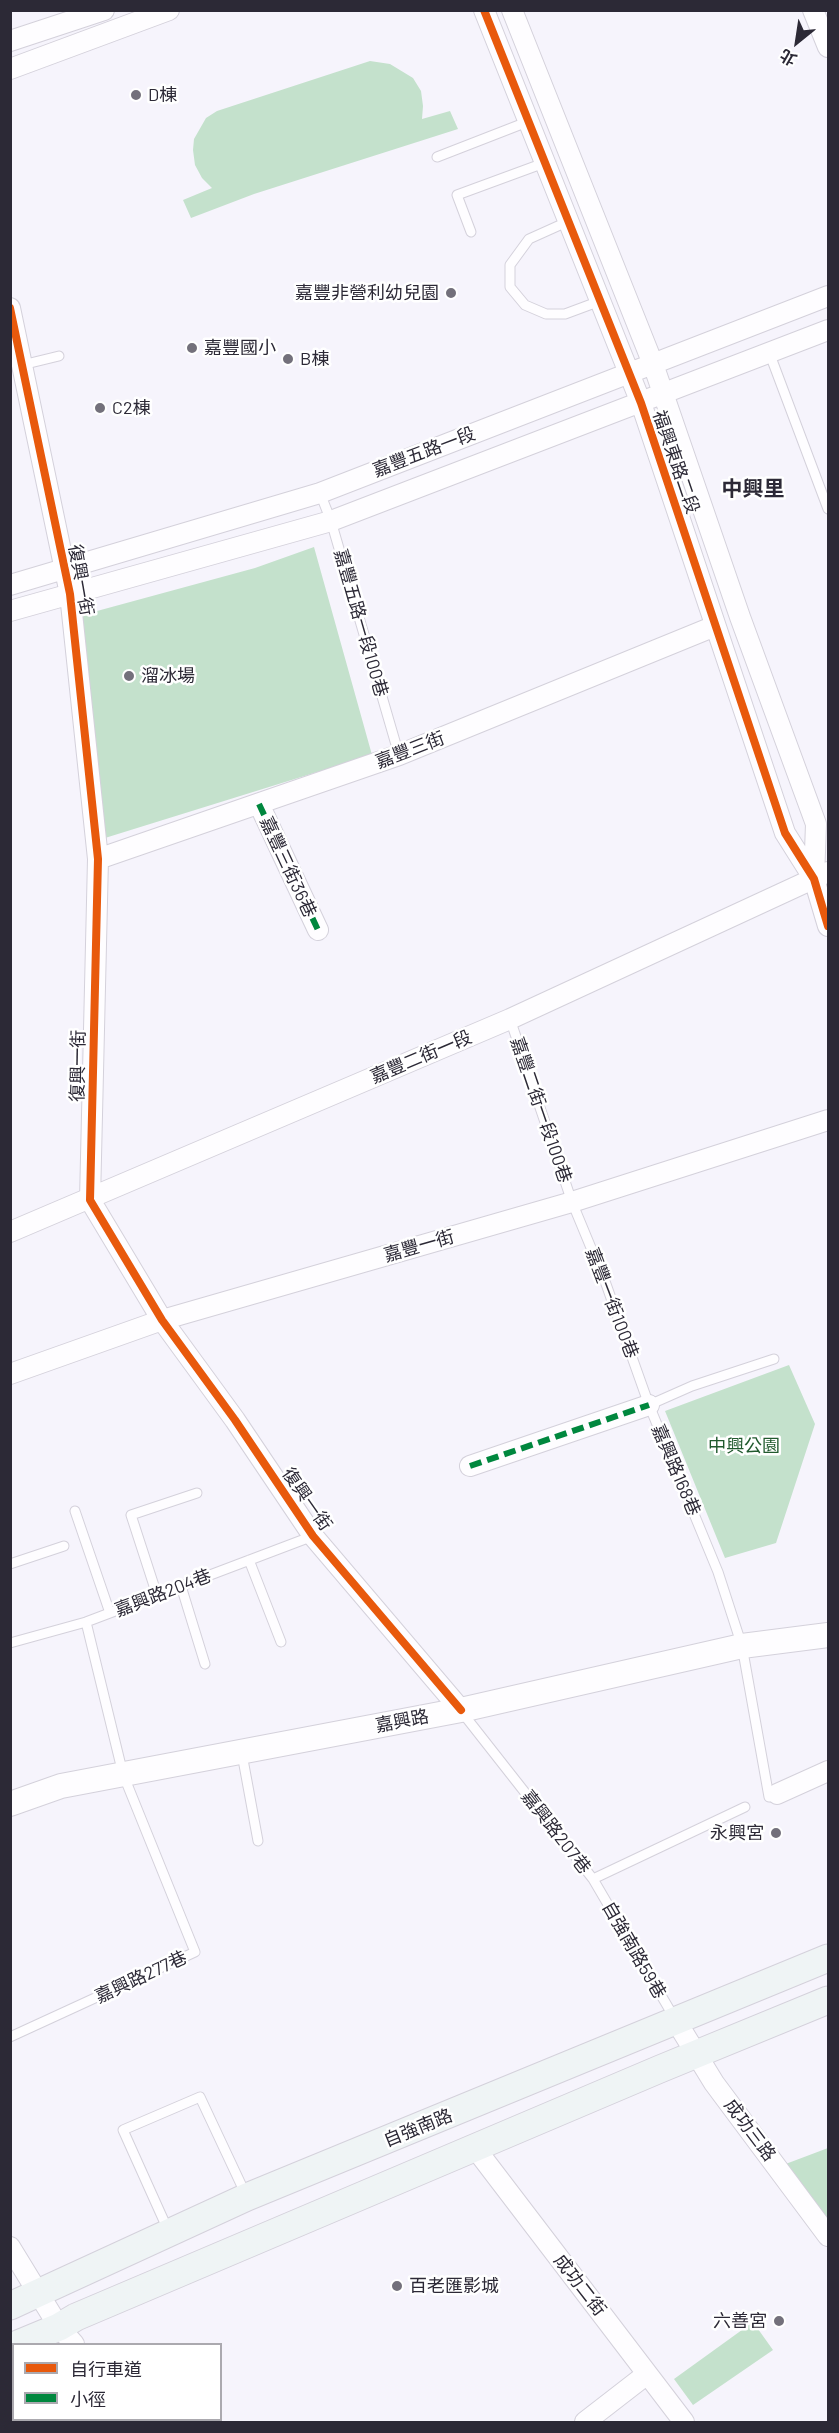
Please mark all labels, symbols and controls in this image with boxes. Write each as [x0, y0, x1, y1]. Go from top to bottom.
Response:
north arrow [767, 12, 827, 72]
text: 北 [776, 46, 799, 70]
place label: D棟 [148, 84, 177, 106]
marker: D棟 [129, 88, 143, 102]
place label: 嘉豐非營利幼兒園 [295, 282, 439, 304]
marker: 嘉豐非營利幼兒園 [444, 286, 458, 300]
place label: 嘉豐國小 [204, 337, 276, 359]
marker: 嘉豐國小 [185, 341, 199, 355]
place label: B棟 [300, 348, 329, 370]
marker: B棟 [281, 352, 295, 366]
place label: C2棟 [112, 397, 151, 419]
marker: C2棟 [93, 401, 107, 415]
street label: 福興東路二段 [648, 407, 704, 517]
street label: 嘉豐五路一段 [370, 423, 478, 481]
district label: 中興里 [722, 476, 784, 502]
street label: 復興一街 [64, 543, 98, 617]
street label: 嘉豐五路一段100巷 [330, 547, 392, 699]
place label: 溜冰場 [141, 665, 195, 687]
marker: 溜冰場 [122, 669, 136, 683]
street label: 嘉豐三街 [373, 727, 447, 773]
street label: 嘉豐三街36巷 [255, 813, 321, 921]
street label: 嘉豐二街一段 [367, 1026, 475, 1088]
street label: 復興一街 [67, 1030, 89, 1102]
street label: 嘉豐二街一段100巷 [506, 1034, 576, 1186]
street label: 嘉豐一街 [381, 1226, 457, 1266]
street label: 嘉豐一街100巷 [581, 1245, 643, 1361]
street label: 嘉興路168巷 [647, 1421, 705, 1519]
park label: 中興公園 [708, 1435, 780, 1457]
street label: 復興一街 [278, 1463, 336, 1535]
street label: 嘉興路204巷 [112, 1565, 214, 1621]
street label: 嘉興路 [373, 1705, 431, 1737]
street label: 嘉興路207巷 [517, 1786, 595, 1878]
place label: 永興宮 [710, 1822, 764, 1844]
marker: 永興宮 [769, 1826, 783, 1840]
street label: 自強南路59巷 [597, 1898, 671, 2002]
street label: 嘉興路277巷 [92, 1946, 190, 2008]
street label: 成功三路 [720, 2095, 780, 2165]
street label: 自強南路 [381, 2105, 455, 2151]
street label: 成功二街 [549, 2250, 611, 2320]
place label: 百老匯影城 [409, 2275, 499, 2297]
marker: 百老匯影城 [390, 2279, 404, 2293]
place label: 六善宮 [713, 2310, 767, 2332]
marker: 六善宮 [772, 2314, 786, 2328]
legend [12, 2343, 222, 2421]
text: 自行車道 [70, 2358, 142, 2380]
text: 小徑 [70, 2388, 106, 2410]

